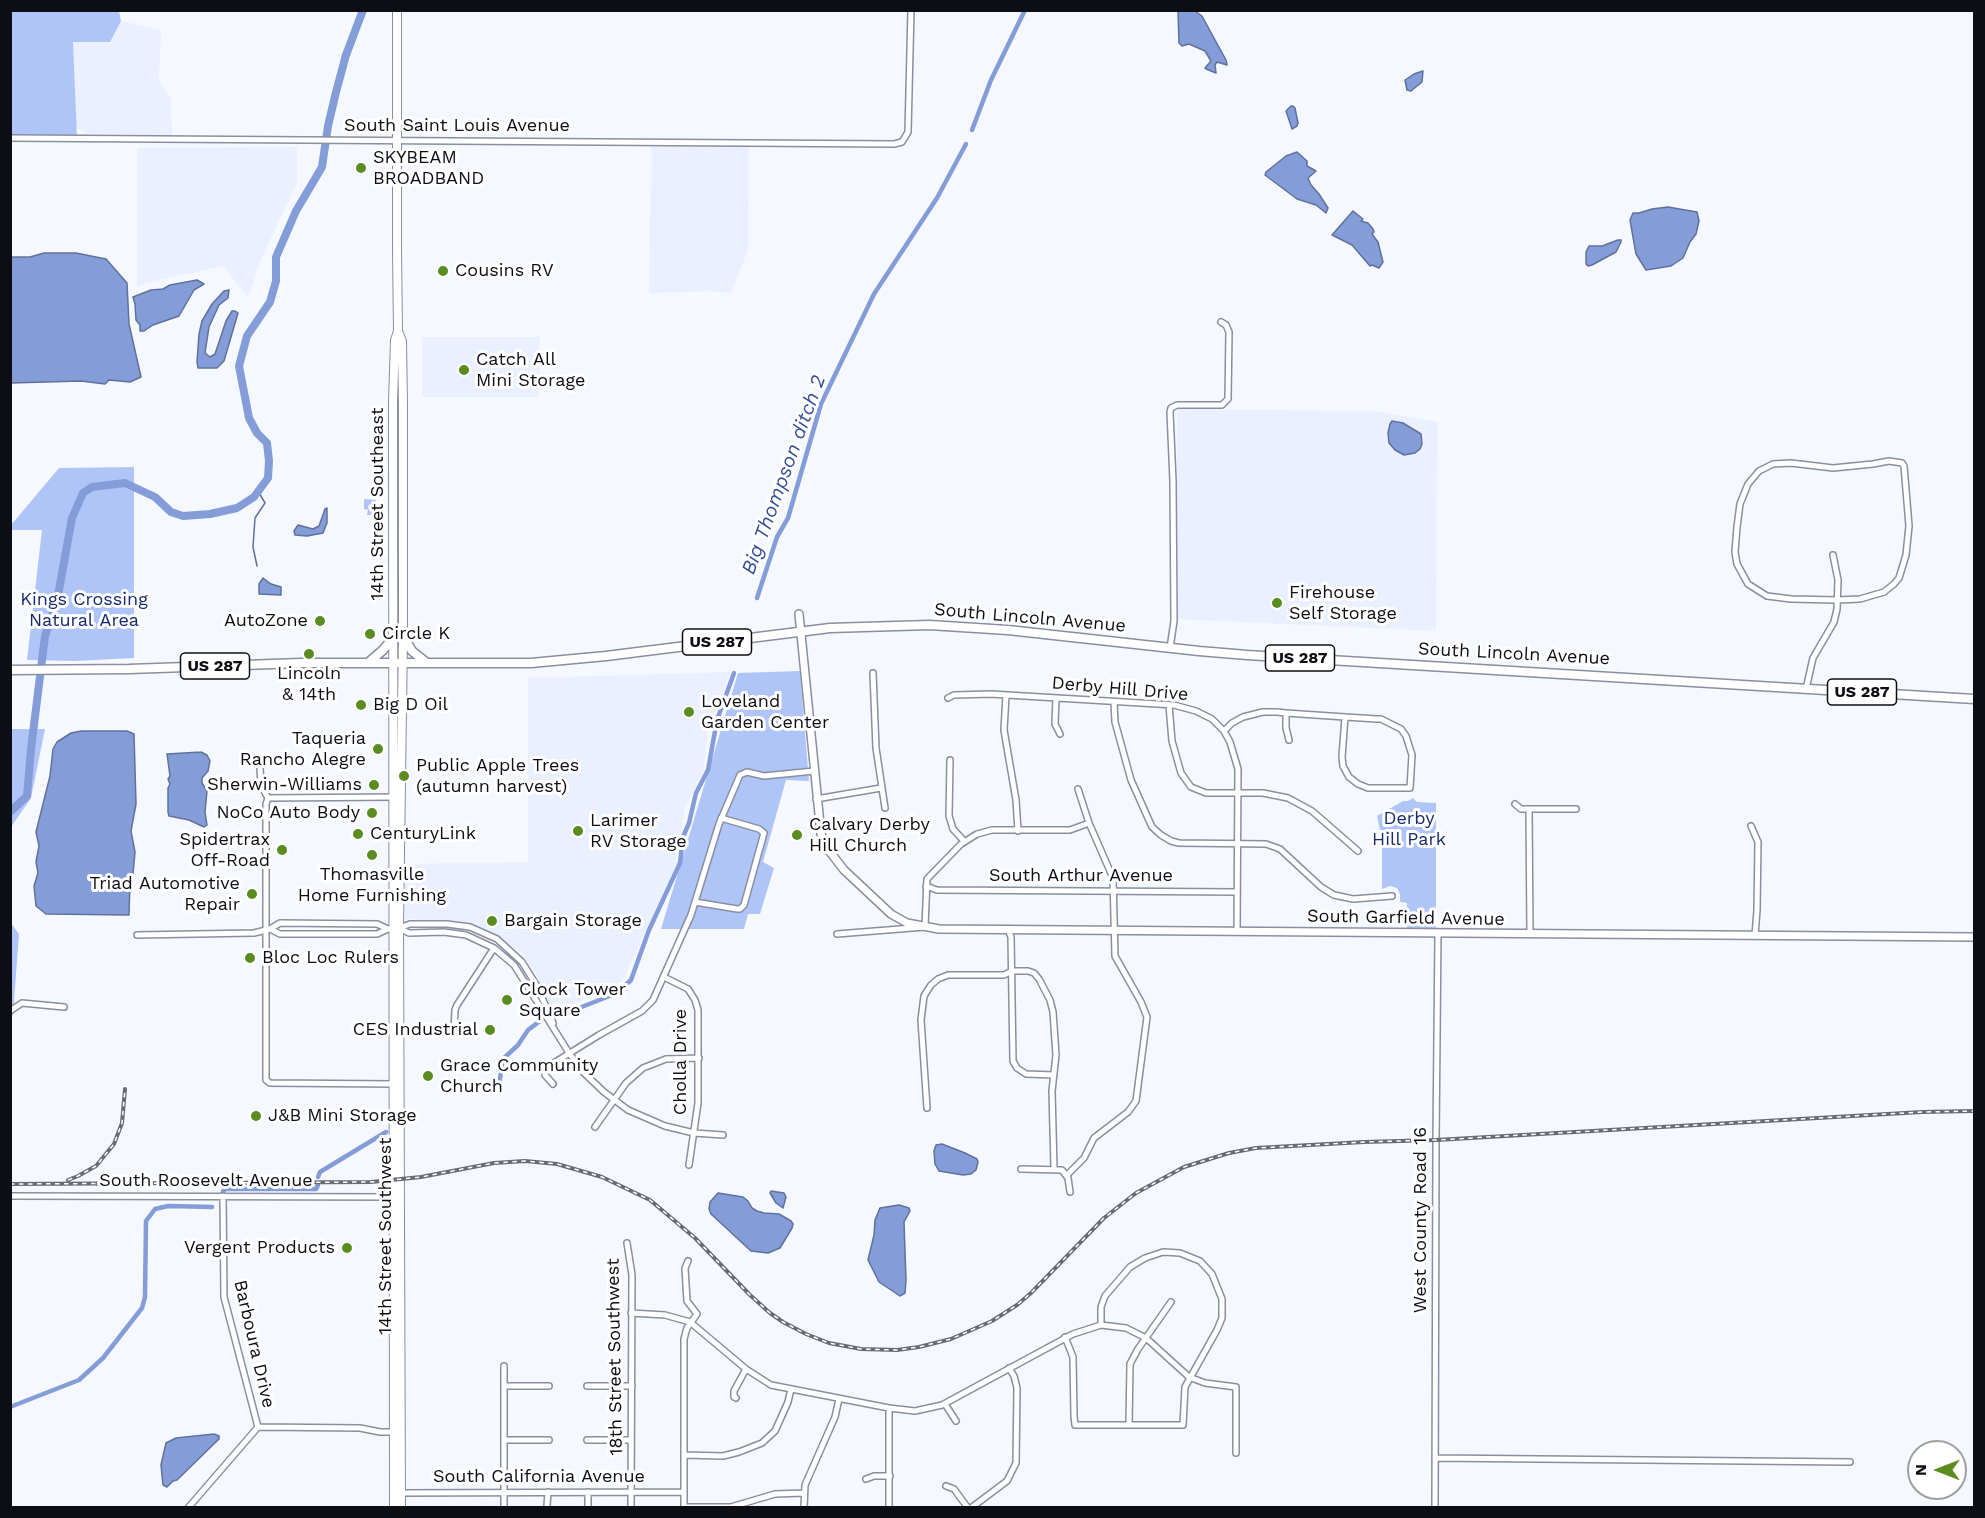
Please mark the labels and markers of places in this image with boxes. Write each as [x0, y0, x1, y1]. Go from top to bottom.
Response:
place label: SKYBEAM BROADBAND [373, 147, 484, 190]
marker: SKYBEAM BROADBAND [354, 161, 368, 175]
place label: Cousins RV [455, 260, 554, 282]
marker: Cousins RV [436, 264, 450, 278]
place label: Catch All Mini Storage [476, 349, 585, 392]
marker: Catch All Mini Storage [457, 363, 471, 377]
place label: Firehouse Self Storage [1289, 582, 1397, 624]
marker: Firehouse Self Storage [1270, 596, 1284, 610]
place label: AutoZone [224, 610, 308, 632]
marker: AutoZone [313, 614, 327, 628]
place label: Circle K [382, 623, 450, 645]
marker: Circle K [363, 627, 377, 641]
marker: Lincoln & 14th [302, 647, 316, 661]
place label: Lincoln & 14th [277, 663, 341, 706]
place label: Loveland Garden Center [701, 691, 829, 734]
place label: Big D Oil [373, 694, 448, 716]
marker: Big D Oil [354, 698, 368, 712]
marker: Loveland Garden Center [682, 705, 696, 719]
place label: Taqueria Rancho Alegre [240, 728, 366, 771]
marker: Taqueria Rancho Alegre [371, 742, 385, 756]
place label: Public Apple Trees (autumn harvest) [416, 755, 579, 798]
marker: Public Apple Trees (autumn harvest) [397, 769, 411, 783]
place label: Sherwin-Williams [207, 774, 362, 796]
marker: Sherwin-Williams [367, 778, 381, 792]
place label: NoCo Auto Body [216, 802, 360, 824]
marker: NoCo Auto Body [365, 806, 379, 820]
place label: Larimer RV Storage [590, 810, 687, 852]
place label: Calvary Derby Hill Church [809, 814, 930, 856]
place label: CenturyLink [370, 823, 476, 845]
marker: Larimer RV Storage [571, 824, 585, 838]
marker: CenturyLink [351, 827, 365, 841]
marker: Calvary Derby Hill Church [790, 828, 804, 842]
place label: Spidertrax Off-Road [180, 829, 270, 872]
marker: Spidertrax Off-Road [275, 843, 289, 857]
marker: Thomasville Home Furnishing [365, 848, 379, 862]
place label: Thomasville Home Furnishing [298, 864, 446, 906]
place label: Triad Automotive Repair [90, 873, 240, 916]
marker: Triad Automotive Repair [245, 887, 259, 901]
place label: Bargain Storage [504, 910, 642, 932]
marker: Bargain Storage [485, 914, 499, 928]
place label: Bloc Loc Rulers [262, 947, 399, 969]
marker: Bloc Loc Rulers [243, 951, 257, 965]
place label: Clock Tower Square [519, 979, 626, 1022]
marker: Clock Tower Square [500, 993, 514, 1007]
place label: CES Industrial [353, 1019, 478, 1041]
marker: CES Industrial [483, 1023, 497, 1037]
place label: Grace Community Church [440, 1055, 598, 1098]
marker: Grace Community Church [421, 1069, 435, 1083]
place label: J&B Mini Storage [268, 1105, 417, 1127]
marker: J&B Mini Storage [249, 1109, 263, 1123]
place label: Vergent Products [184, 1237, 335, 1259]
marker: Vergent Products [340, 1241, 354, 1255]

